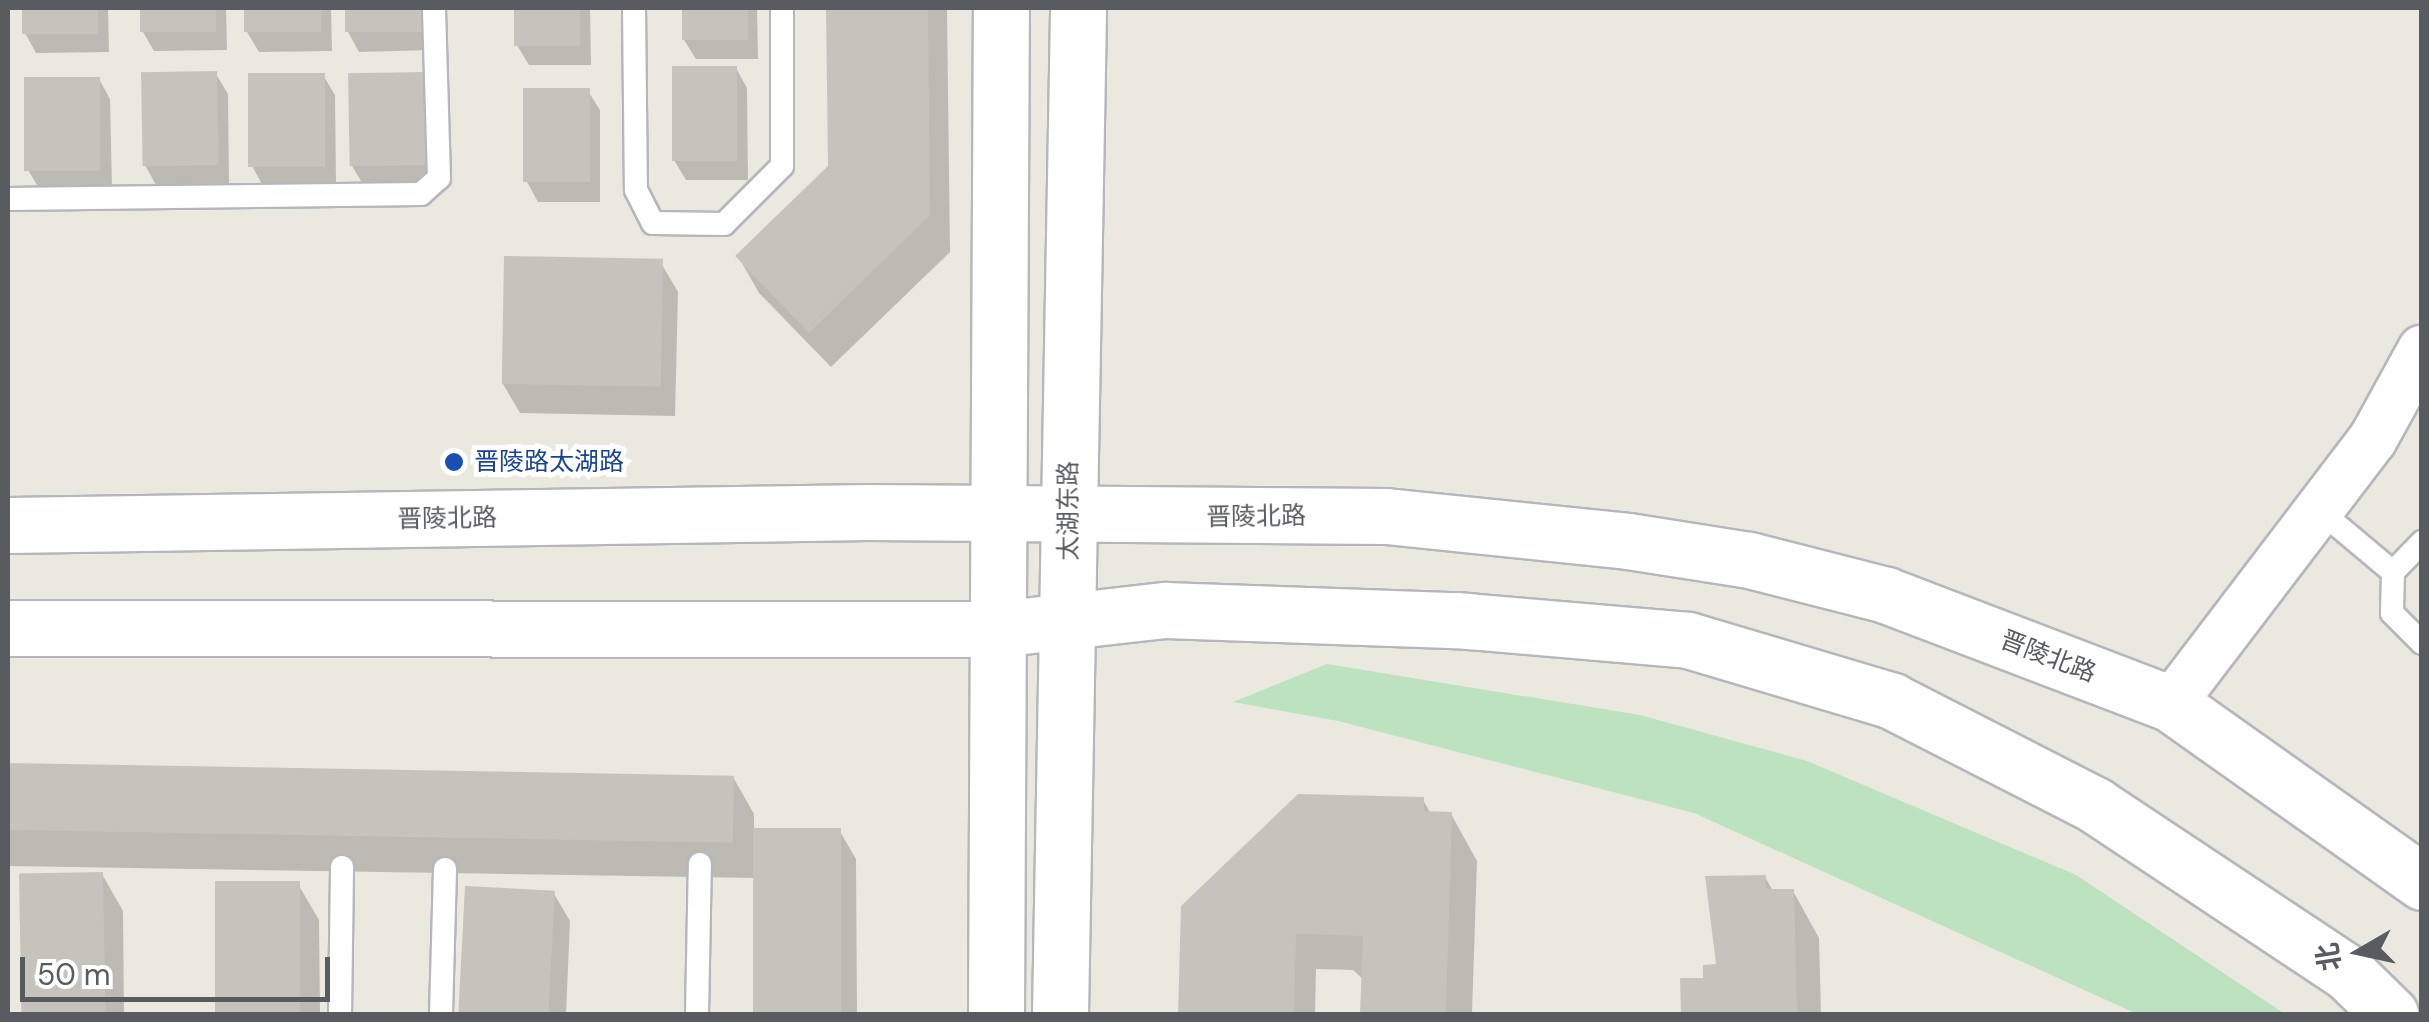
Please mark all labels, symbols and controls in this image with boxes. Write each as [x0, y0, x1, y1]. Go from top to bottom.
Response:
place label: 晋陵路太湖路 [474, 447, 624, 477]
marker: 晋陵路太湖路 [443, 451, 465, 473]
street label: 太湖东路 [1054, 461, 1084, 561]
street label: 晋陵北路 [1206, 501, 1306, 533]
street label: 晋陵北路 [397, 503, 497, 535]
street label: 晋陵北路 [1996, 625, 2100, 689]
north arrow [2309, 902, 2409, 1002]
scale bar [25, 937, 335, 999]
text: 北 [2308, 940, 2349, 974]
text: 50 m [37, 955, 111, 994]

